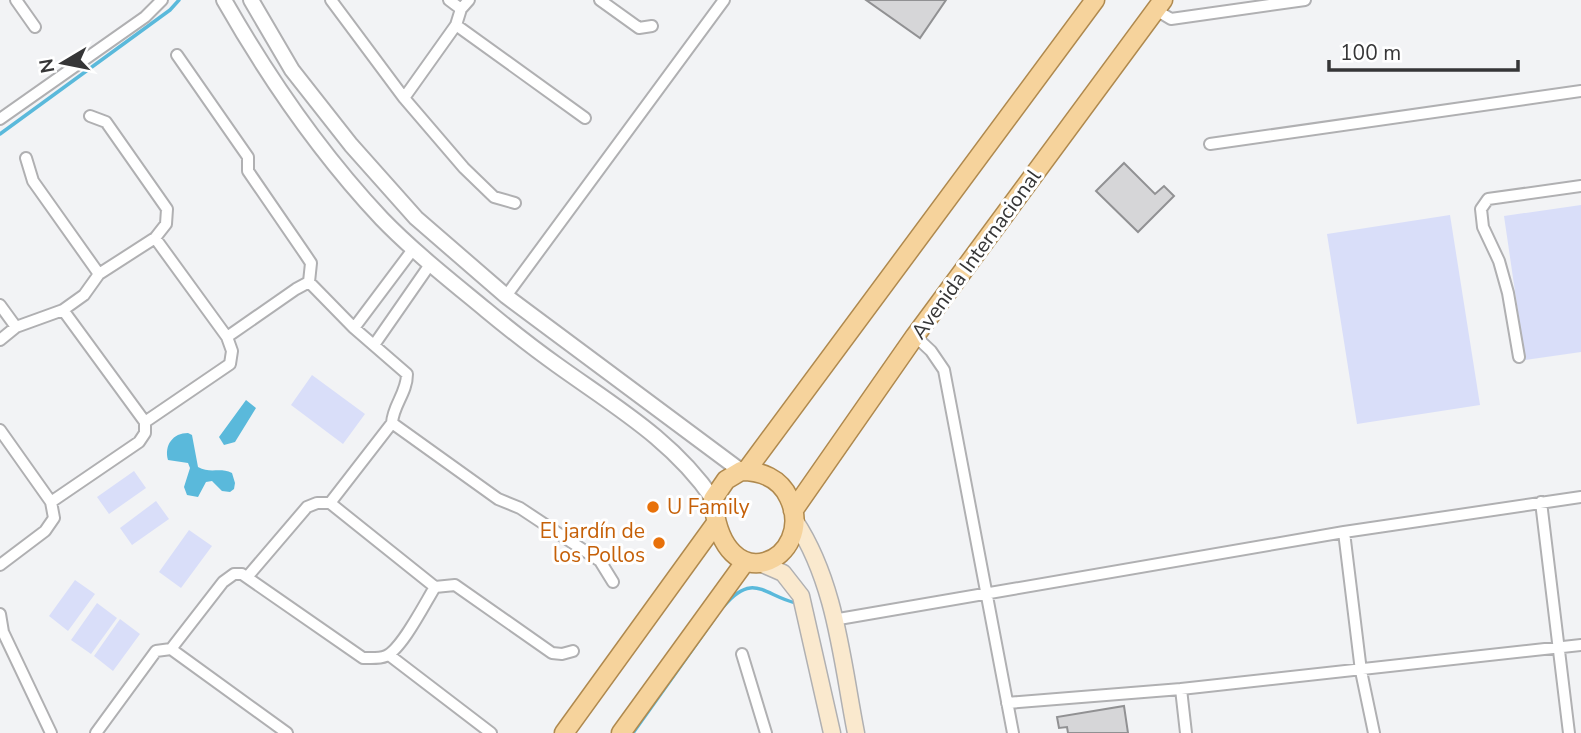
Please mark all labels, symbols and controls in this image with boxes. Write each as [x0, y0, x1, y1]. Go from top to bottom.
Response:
north arrow [28, 28, 98, 98]
scale bar [1329, 28, 1518, 72]
text: 100 m [1340, 39, 1401, 67]
text: N [33, 57, 61, 75]
street label: Avenida Internacional [905, 163, 1048, 345]
place label: U Family [667, 493, 750, 521]
marker: U Family [645, 499, 661, 515]
place label: El jardín de los Pollos [540, 517, 645, 569]
marker: El jardín de los Pollos [651, 535, 667, 551]

